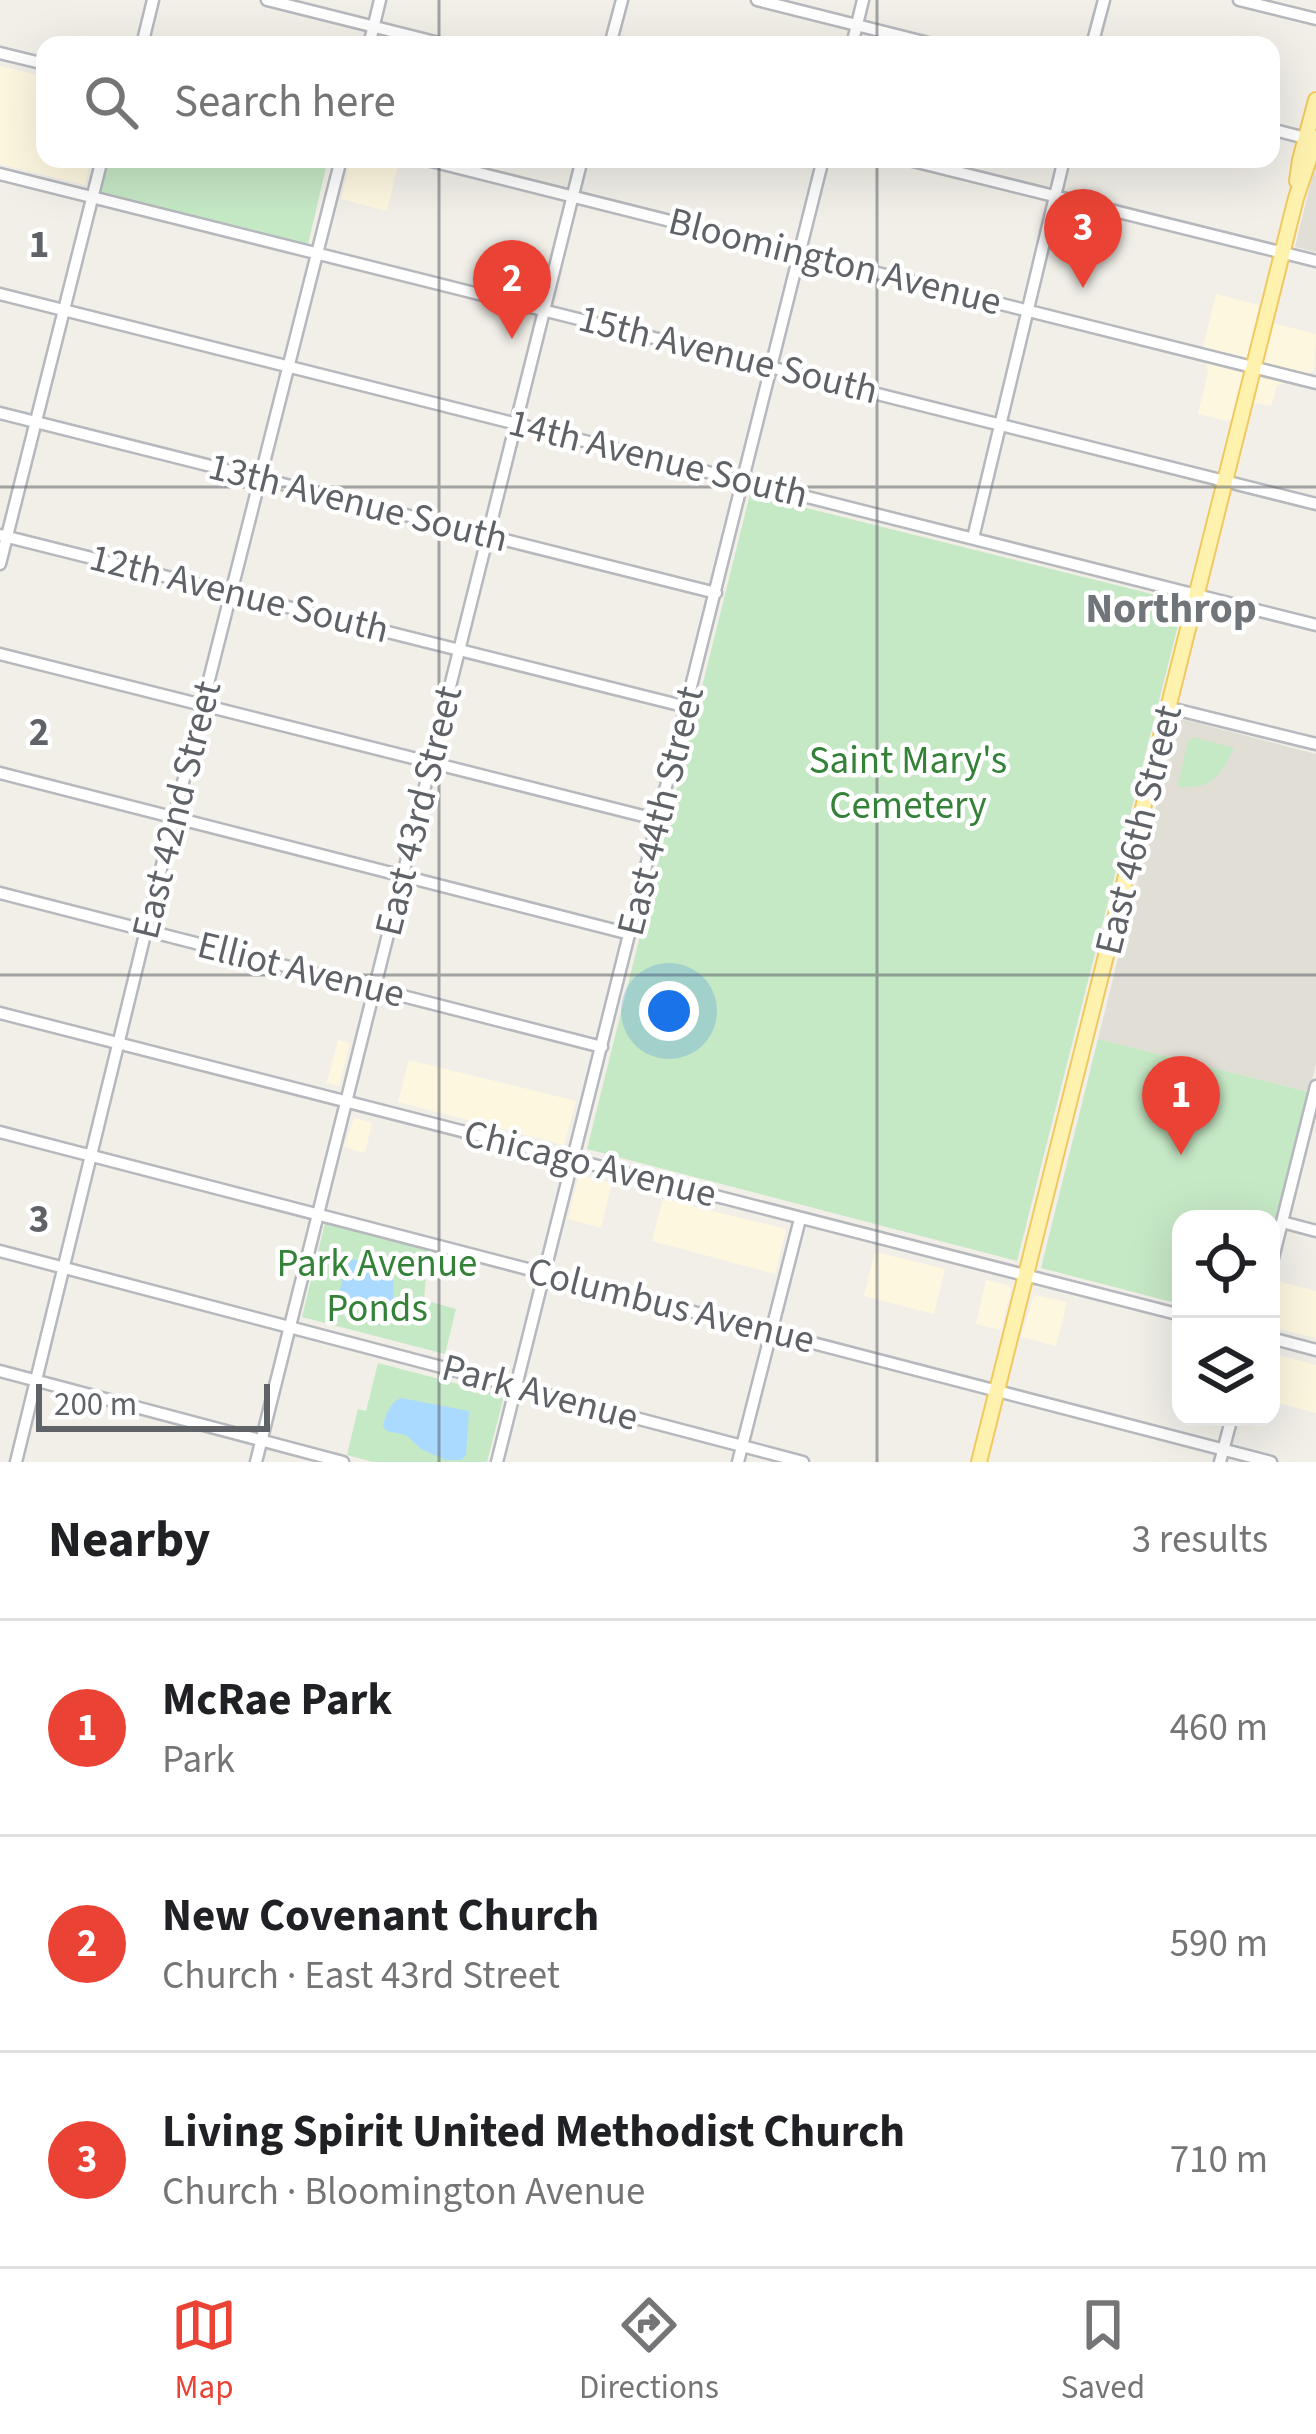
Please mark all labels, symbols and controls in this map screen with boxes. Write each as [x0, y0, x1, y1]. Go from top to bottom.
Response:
search box [36, 36, 1280, 168]
icon: search [78, 69, 144, 135]
text: Search here [174, 70, 396, 134]
pin: 3 [1044, 189, 1122, 288]
street label: Bloomington Avenue [663, 194, 1007, 330]
text: 1 [29, 217, 49, 273]
pin: 2 [473, 240, 551, 339]
street label: 15th Avenue South [573, 291, 883, 419]
street label: 14th Avenue South [503, 395, 813, 523]
street label: 13th Avenue South [203, 439, 513, 567]
street label: 12th Avenue South [84, 530, 394, 658]
district label: Northrop [1085, 579, 1257, 639]
street label: East 42nd Street [118, 675, 236, 945]
street label: East 43rd Street [361, 680, 477, 942]
street label: East 44th Street [603, 680, 719, 942]
street label: East 46th Street [1081, 699, 1197, 961]
text: 2 [29, 705, 49, 761]
park label: Saint Mary's Cemetery [809, 733, 1007, 834]
street label: Elliot Avenue [192, 917, 410, 1023]
your location [639, 981, 699, 1041]
pin: 1 [1142, 1056, 1220, 1155]
street label: Chicago Avenue [458, 1106, 722, 1222]
text: 3 [29, 1192, 49, 1248]
map controls [1172, 1210, 1280, 1426]
button: locate [1172, 1210, 1280, 1318]
park label: Park Avenue Ponds [277, 1236, 477, 1337]
street label: Columbus Avenue [522, 1243, 820, 1369]
button: layers [1172, 1318, 1280, 1426]
street label: Park Avenue [436, 1340, 644, 1446]
scale bar [36, 1378, 270, 1431]
text: 200 m [54, 1381, 137, 1428]
text: Nearby [48, 1504, 210, 1576]
text: 3 results [1132, 1512, 1268, 1568]
text: McRae Park [162, 1668, 392, 1732]
text: 1 [77, 1700, 97, 1756]
text: 460 m [1170, 1700, 1268, 1756]
text: Park [162, 1732, 235, 1788]
text: New Covenant Church [162, 1884, 599, 1948]
text: 2 [77, 1916, 97, 1972]
text: 590 m [1170, 1916, 1268, 1972]
text: Church · East 43rd Street [162, 1948, 560, 2004]
text: Living Spirit United Methodist Church [162, 2100, 905, 2164]
text: 3 [77, 2132, 97, 2188]
text: 710 m [1170, 2132, 1268, 2188]
text: Church · Bloomington Avenue [162, 2164, 645, 2220]
tab: Map [171, 2292, 237, 2411]
tab: Directions [579, 2292, 719, 2411]
tab: Saved [1061, 2292, 1145, 2411]

